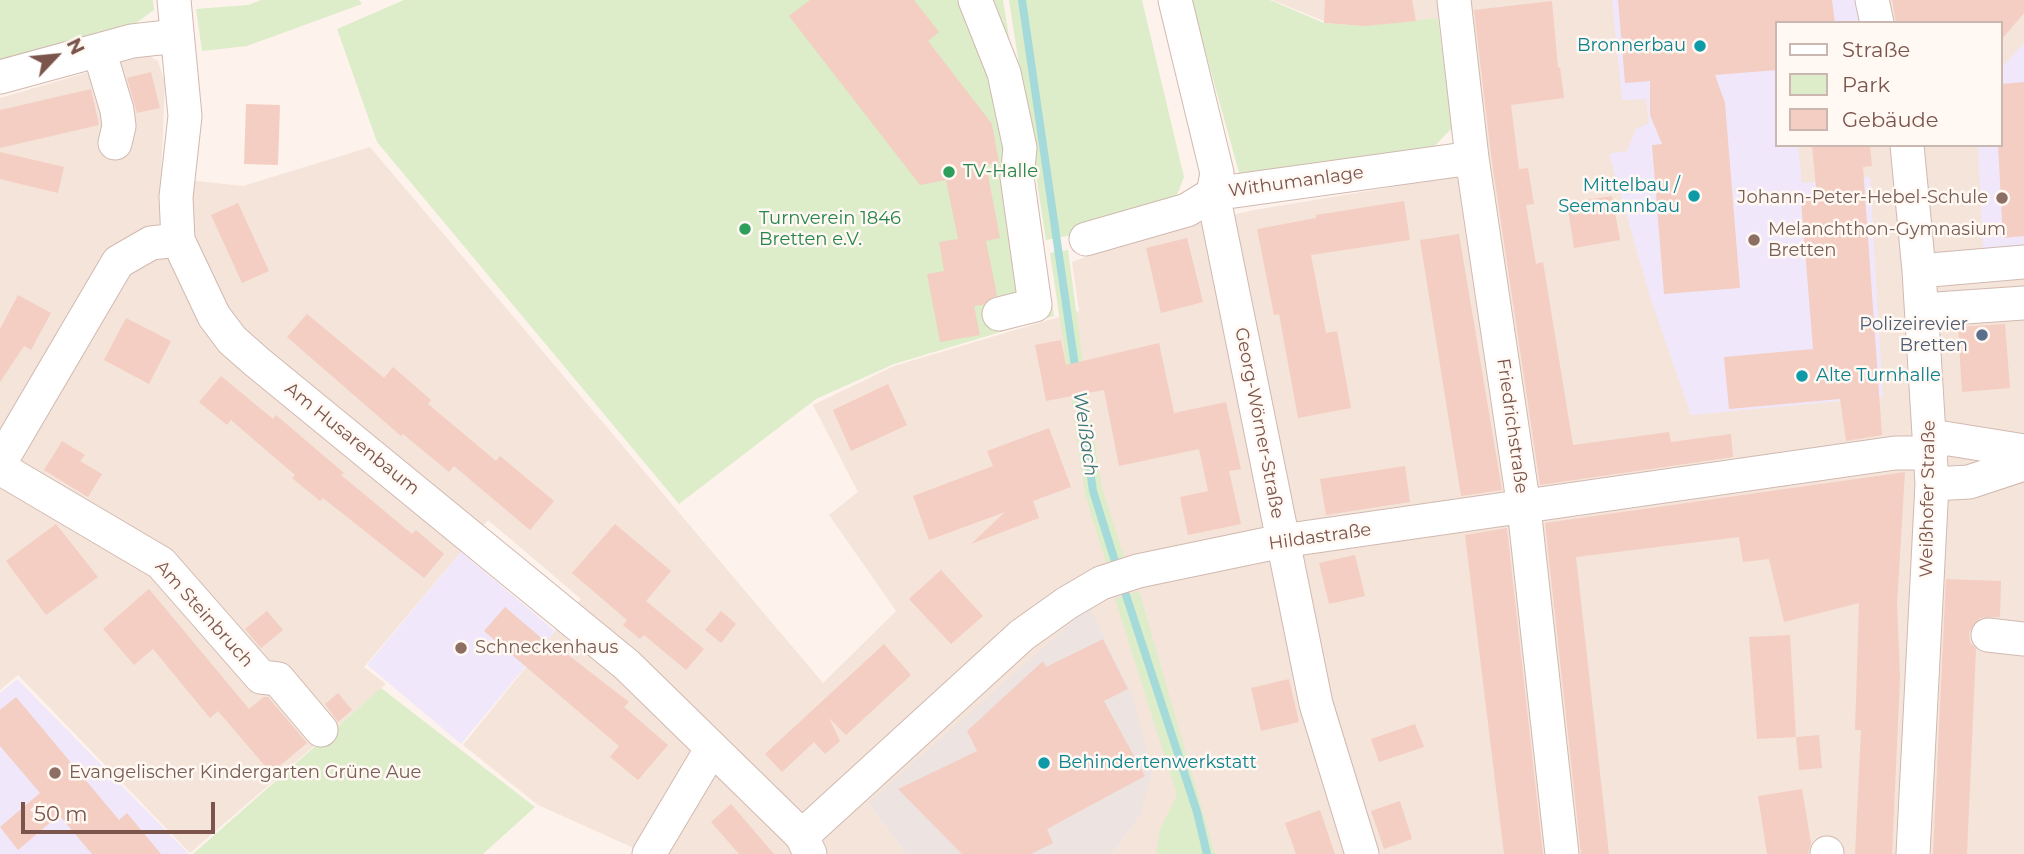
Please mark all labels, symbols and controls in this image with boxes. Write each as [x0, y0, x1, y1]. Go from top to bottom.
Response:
north arrow [21, 21, 91, 91]
legend [1776, 21, 2003, 147]
text: N [62, 35, 89, 59]
place label: Bronnerbau [1577, 35, 1686, 57]
text: Straße [1842, 37, 1910, 62]
marker: Bronnerbau [1692, 38, 1708, 54]
text: Park [1842, 72, 1890, 97]
text: Gebäude [1842, 107, 1939, 132]
place label: TV-Halle [963, 161, 1038, 183]
street label: Withumanlage [1227, 162, 1365, 202]
marker: TV-Halle [941, 164, 957, 180]
place label: Mittelbau / Seemannbau [1558, 175, 1680, 218]
place label: Johann-Peter-Hebel-Schule [1737, 187, 1988, 209]
marker: Mittelbau / Seemannbau [1686, 188, 1702, 204]
marker: Johann-Peter-Hebel-Schule [1994, 190, 2010, 206]
place label: Turnverein 1846 Bretten e.V. [759, 208, 901, 250]
place label: Melanchthon-Gymnasium Bretten [1768, 219, 2006, 262]
marker: Turnverein 1846 Bretten e.V. [737, 221, 753, 237]
marker: Melanchthon-Gymnasium Bretten [1746, 232, 1762, 248]
place label: Polizeirevier Bretten [1859, 314, 1968, 356]
street label: Georg-Wörner-Straße [1230, 326, 1288, 520]
marker: Polizeirevier Bretten [1974, 327, 1990, 343]
street label: Friedrichstraße [1492, 357, 1532, 495]
place label: Alte Turnhalle [1816, 365, 1941, 387]
marker: Alte Turnhalle [1794, 368, 1810, 384]
street label: Am Husarenbaum [280, 378, 424, 500]
water label: Weißach [1068, 390, 1102, 478]
street label: Weißhofer Straße [1916, 420, 1940, 578]
street label: Hildastraße [1267, 519, 1373, 555]
street label: Am Steinbruch [150, 556, 258, 672]
place label: Schneckenhaus [475, 637, 618, 659]
marker: Schneckenhaus [453, 640, 469, 656]
place label: Behindertenwerkstatt [1058, 752, 1257, 774]
marker: Behindertenwerkstatt [1036, 755, 1052, 771]
place label: Evangelischer Kindergarten Grüne Aue [69, 762, 421, 784]
marker: Evangelischer Kindergarten Grüne Aue [47, 765, 63, 781]
scale bar [24, 788, 219, 832]
text: 50 m [34, 801, 88, 826]

